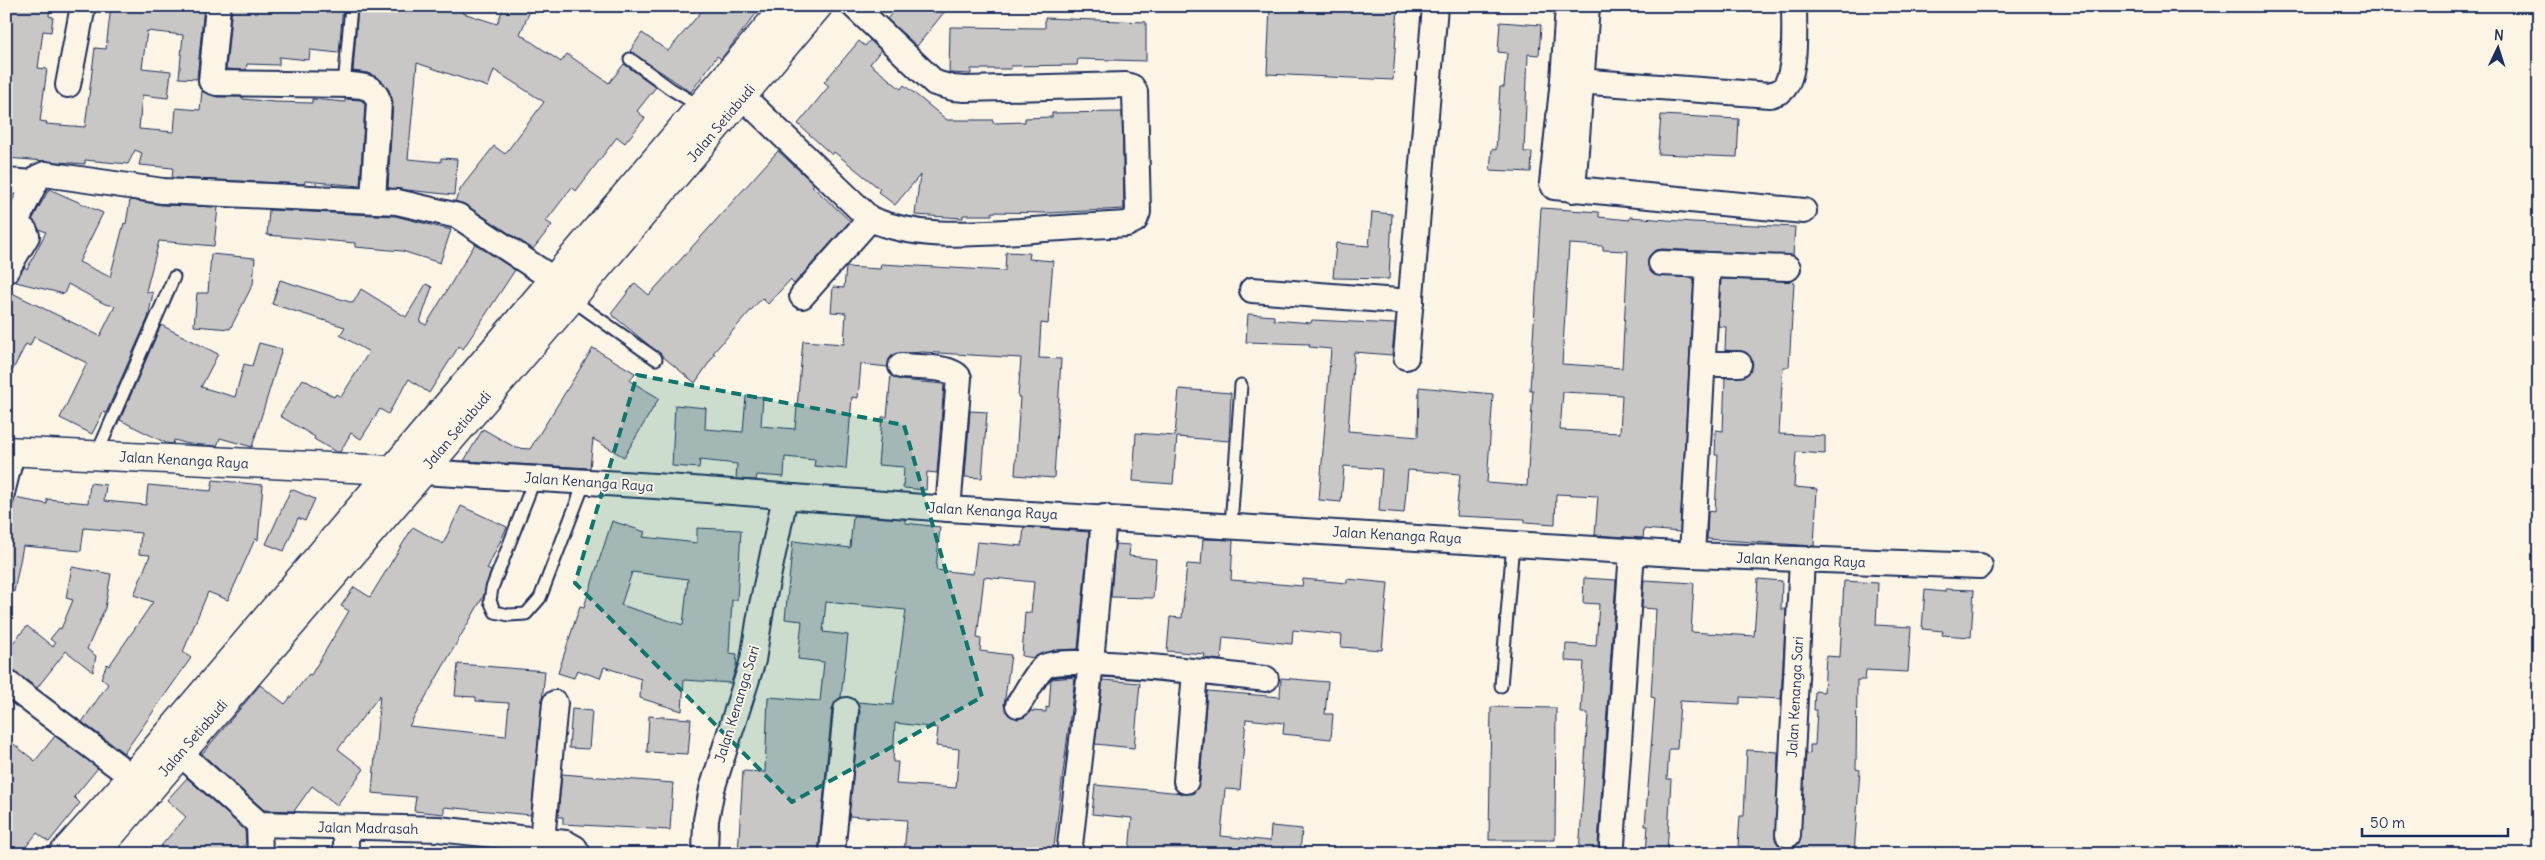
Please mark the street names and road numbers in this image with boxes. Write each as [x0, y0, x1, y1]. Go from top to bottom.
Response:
street label: Jalan Setiabudi [683, 80, 759, 166]
street label: Jalan Setiabudi [419, 387, 495, 473]
street label: Jalan Kenanga Raya [119, 448, 249, 472]
street label: Jalan Kenanga Raya [524, 469, 654, 495]
street label: Jalan Kenanga Raya [928, 499, 1058, 523]
street label: Jalan Kenanga Raya [1332, 523, 1462, 547]
street label: Jalan Kenanga Raya [1736, 549, 1866, 571]
street label: Jalan Kenanga Sari [1783, 636, 1807, 758]
street label: Jalan Kenanga Sari [711, 643, 763, 765]
street label: Jalan Setiabudi [155, 696, 231, 780]
street label: Jalan Madrasah [317, 818, 419, 838]

